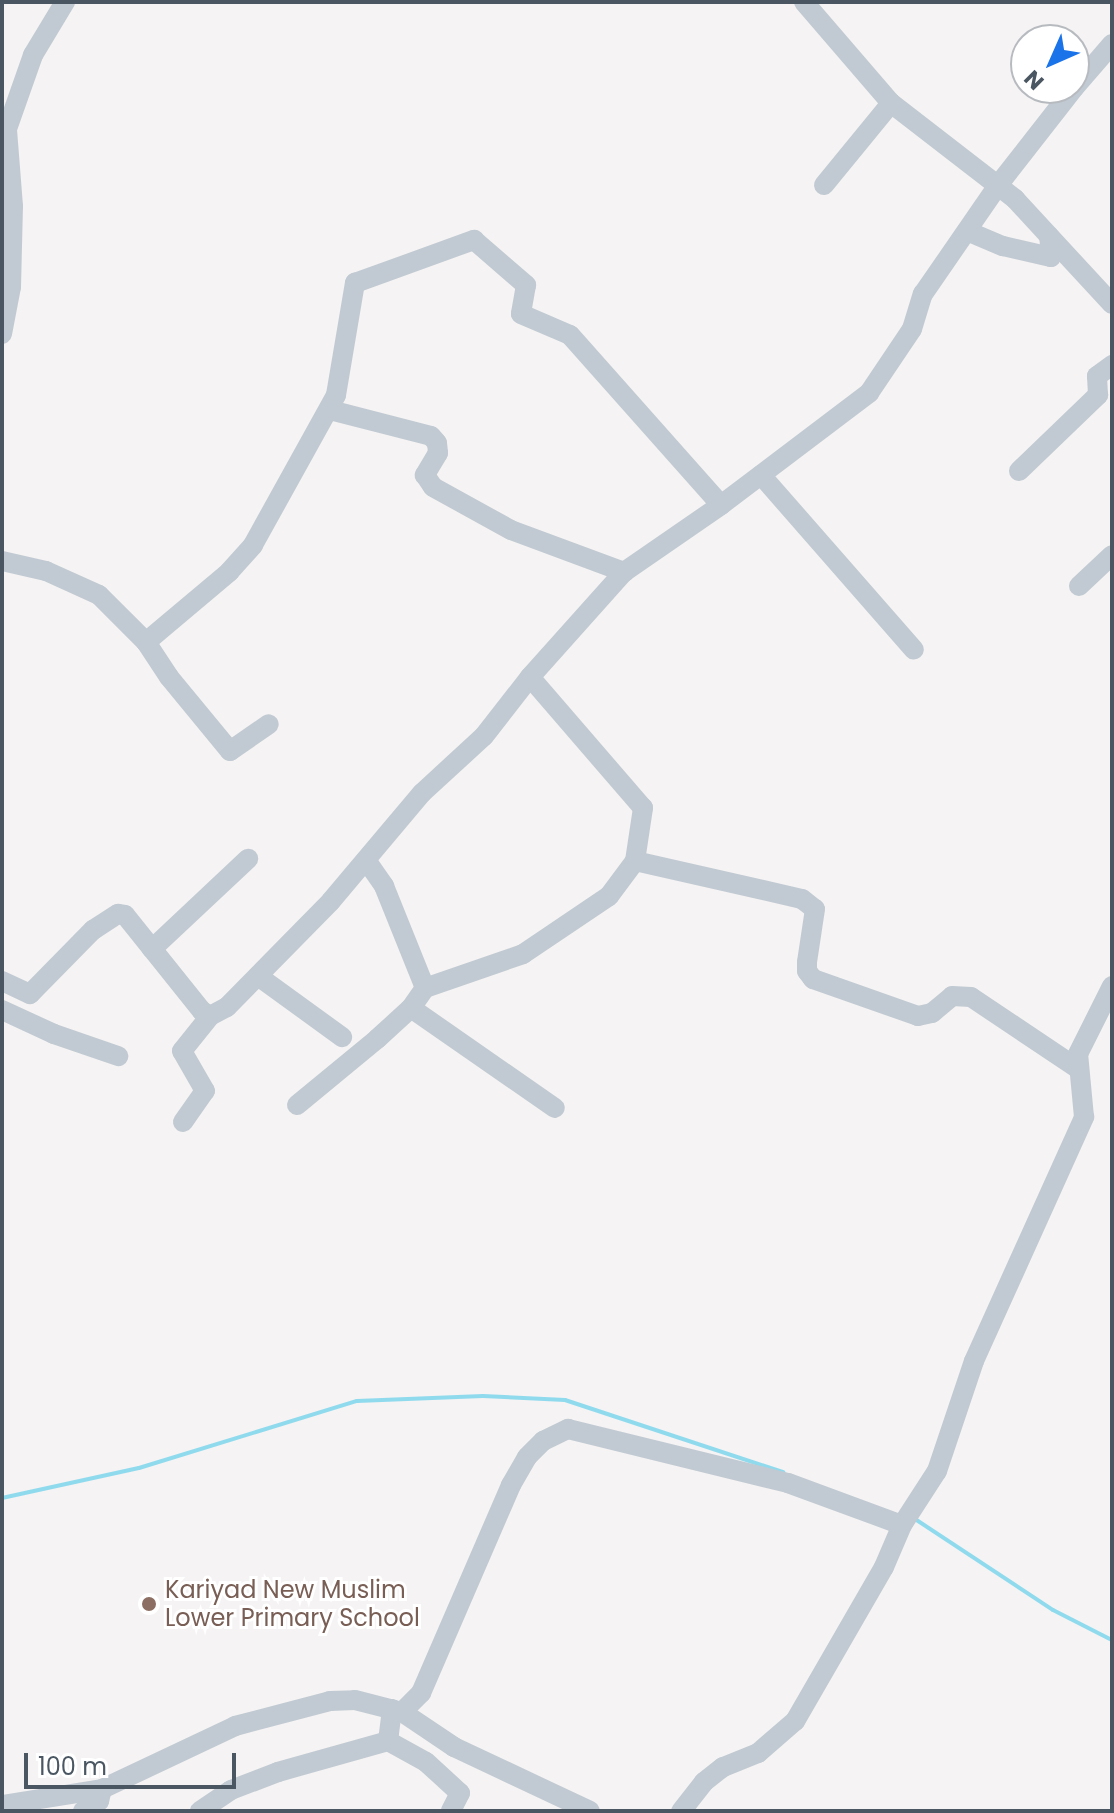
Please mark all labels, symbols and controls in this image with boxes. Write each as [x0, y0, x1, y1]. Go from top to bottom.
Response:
north arrow [1010, 24, 1090, 104]
text: N [1017, 63, 1051, 97]
place label: Kariyad New Muslim Lower Primary School [165, 1576, 420, 1632]
marker: Kariyad New Muslim Lower Primary School [140, 1595, 158, 1613]
scale bar [28, 1737, 240, 1787]
text: 100 m [38, 1750, 107, 1783]

